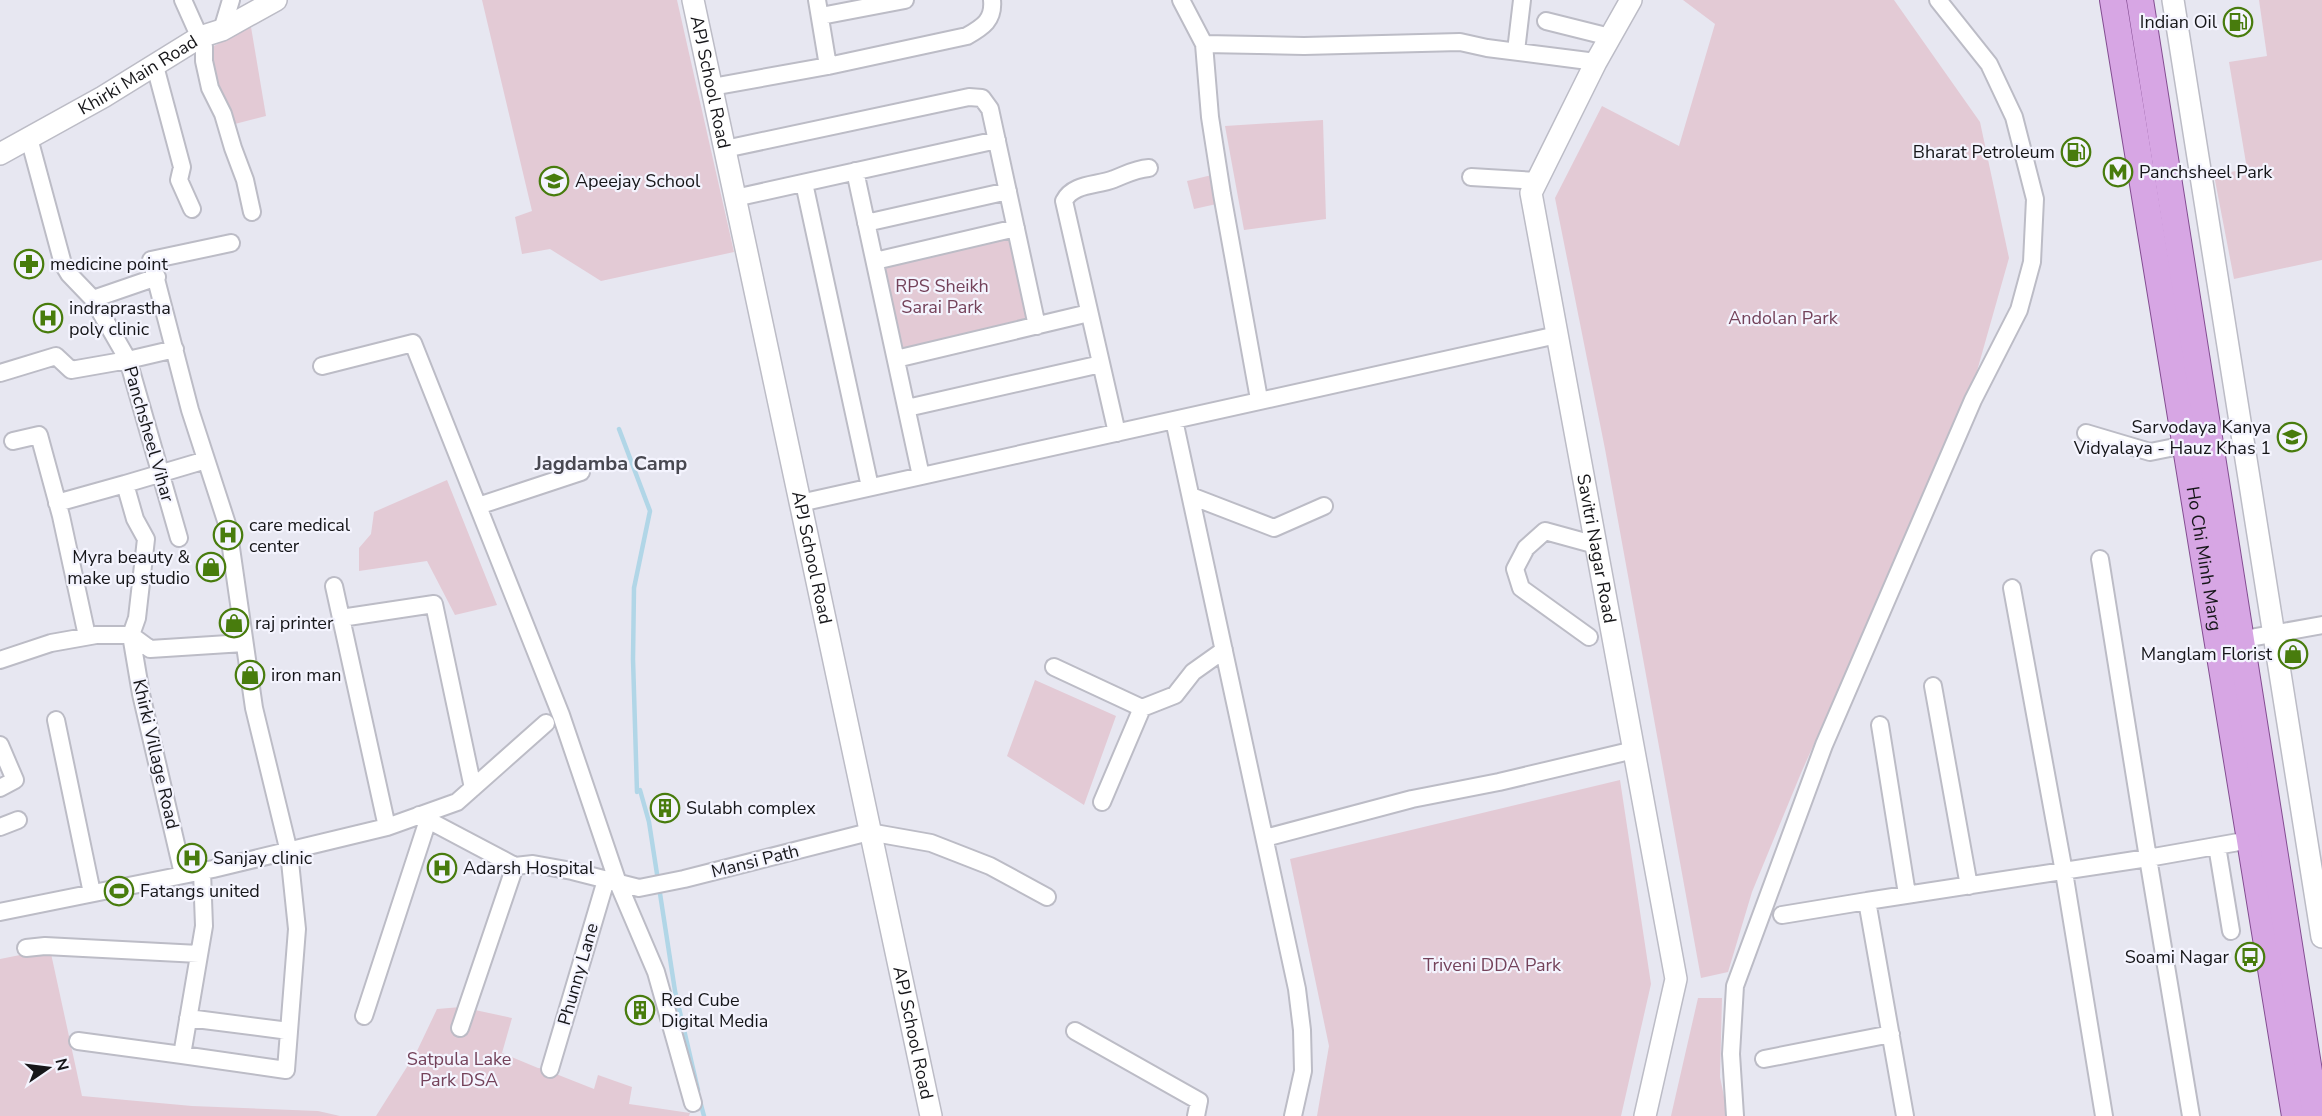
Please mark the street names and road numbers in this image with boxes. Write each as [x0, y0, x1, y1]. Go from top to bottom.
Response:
street label: APJ School Road [685, 13, 736, 151]
street label: Khirki Main Road [74, 29, 202, 120]
street label: Panchsheel Vihar [118, 363, 180, 505]
street label: Savitri Nagar Road [1571, 472, 1622, 625]
street label: Ho Chi Minh Marg [2181, 485, 2228, 633]
street label: APJ School Road [786, 489, 838, 626]
street label: Khirki Village Road [127, 677, 185, 831]
street label: Mansi Path [709, 839, 801, 883]
street label: Phunny Lane [552, 920, 604, 1028]
street label: APJ School Road [887, 964, 939, 1102]

